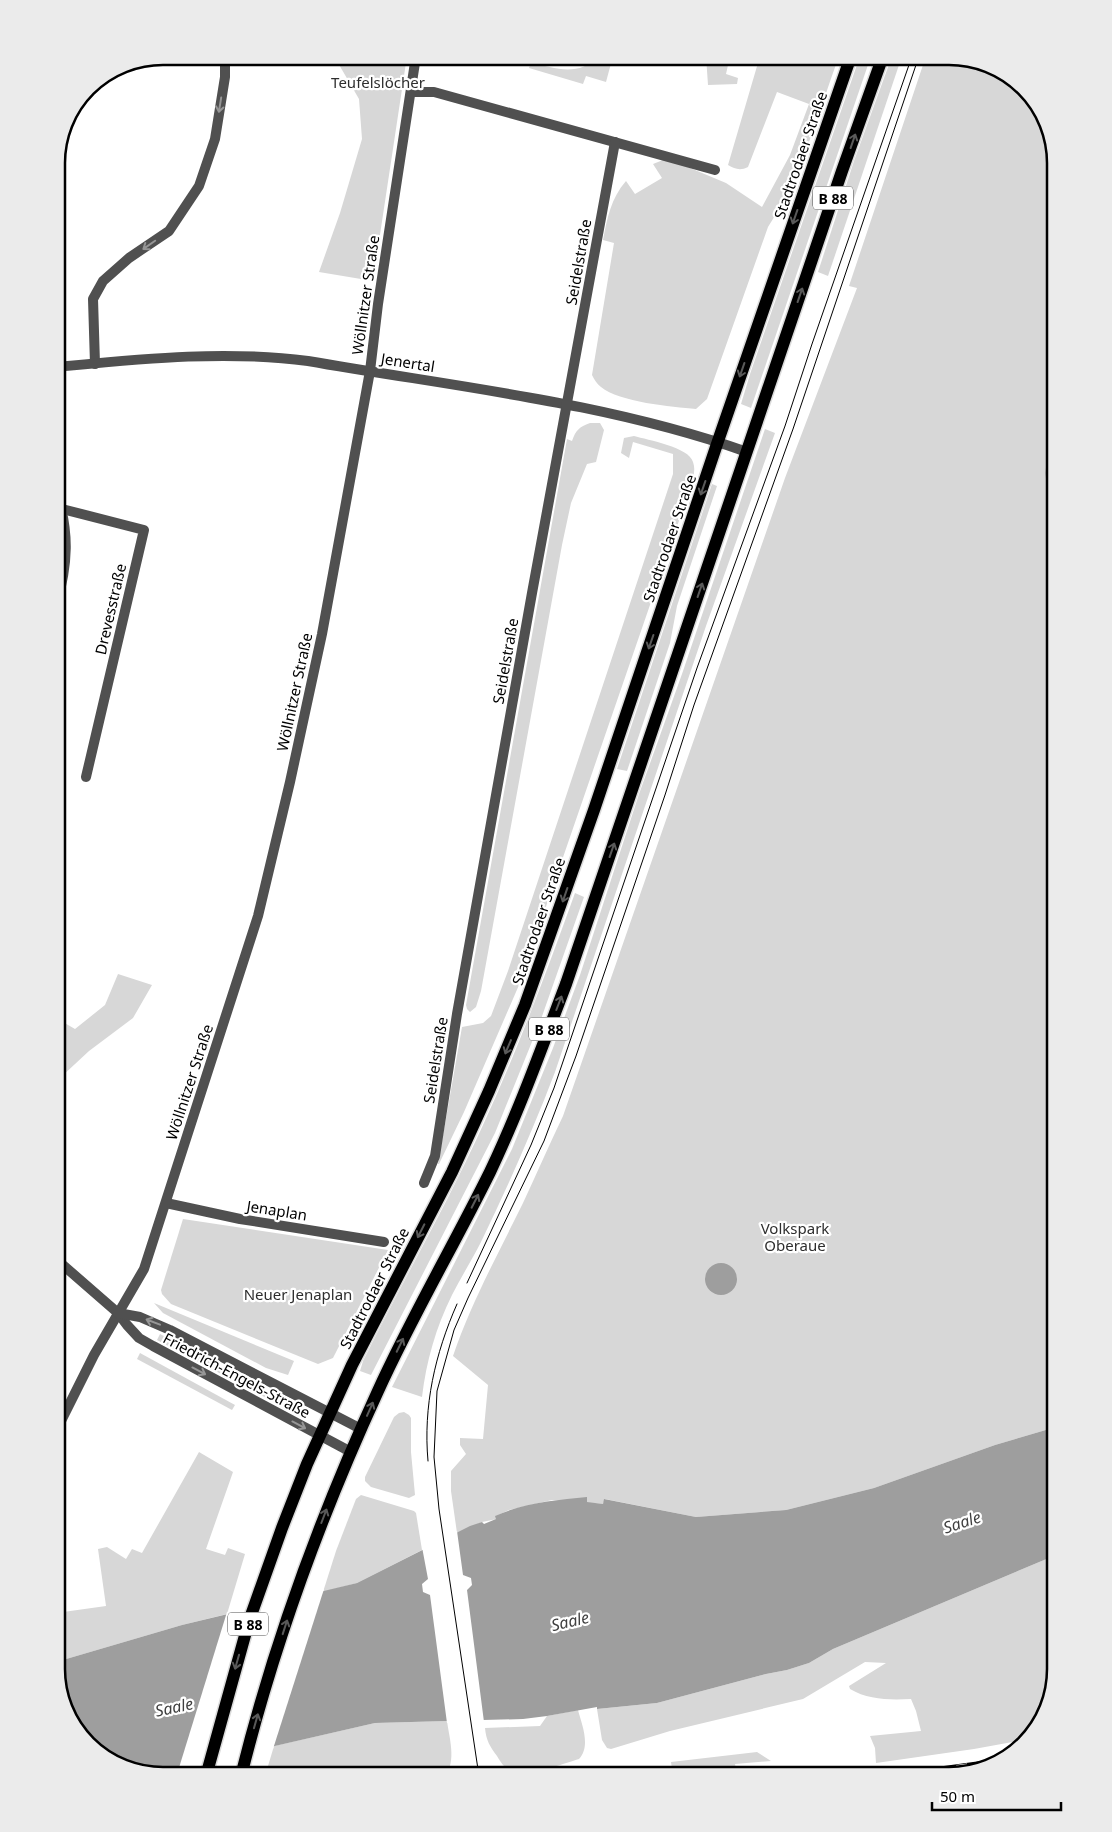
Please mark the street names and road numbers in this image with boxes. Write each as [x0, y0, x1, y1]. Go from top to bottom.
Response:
street label: Stadtrodaer Straße [769, 89, 831, 221]
road number: B 88 [813, 187, 853, 210]
street label: Seidelstraße [561, 217, 595, 307]
street label: Wöllnitzer Straße [347, 234, 383, 356]
street label: Jenertal [378, 348, 436, 376]
street label: Stadtrodaer Straße [638, 472, 700, 604]
street label: Drevesstraße [90, 561, 130, 657]
street label: Seidelstraße [488, 616, 522, 706]
street label: Wöllnitzer Straße [272, 631, 316, 753]
street label: Stadtrodaer Straße [507, 855, 569, 987]
street label: Seidelstraße [418, 1015, 452, 1105]
road number: B 88 [529, 1018, 569, 1040]
street label: Wöllnitzer Straße [161, 1022, 217, 1142]
street label: Jenaplan [243, 1195, 309, 1225]
street label: Stadtrodaer Straße [335, 1224, 413, 1352]
street label: Friedrich-Engels-Straße [160, 1328, 314, 1422]
road number: B 88 [228, 1612, 268, 1636]

